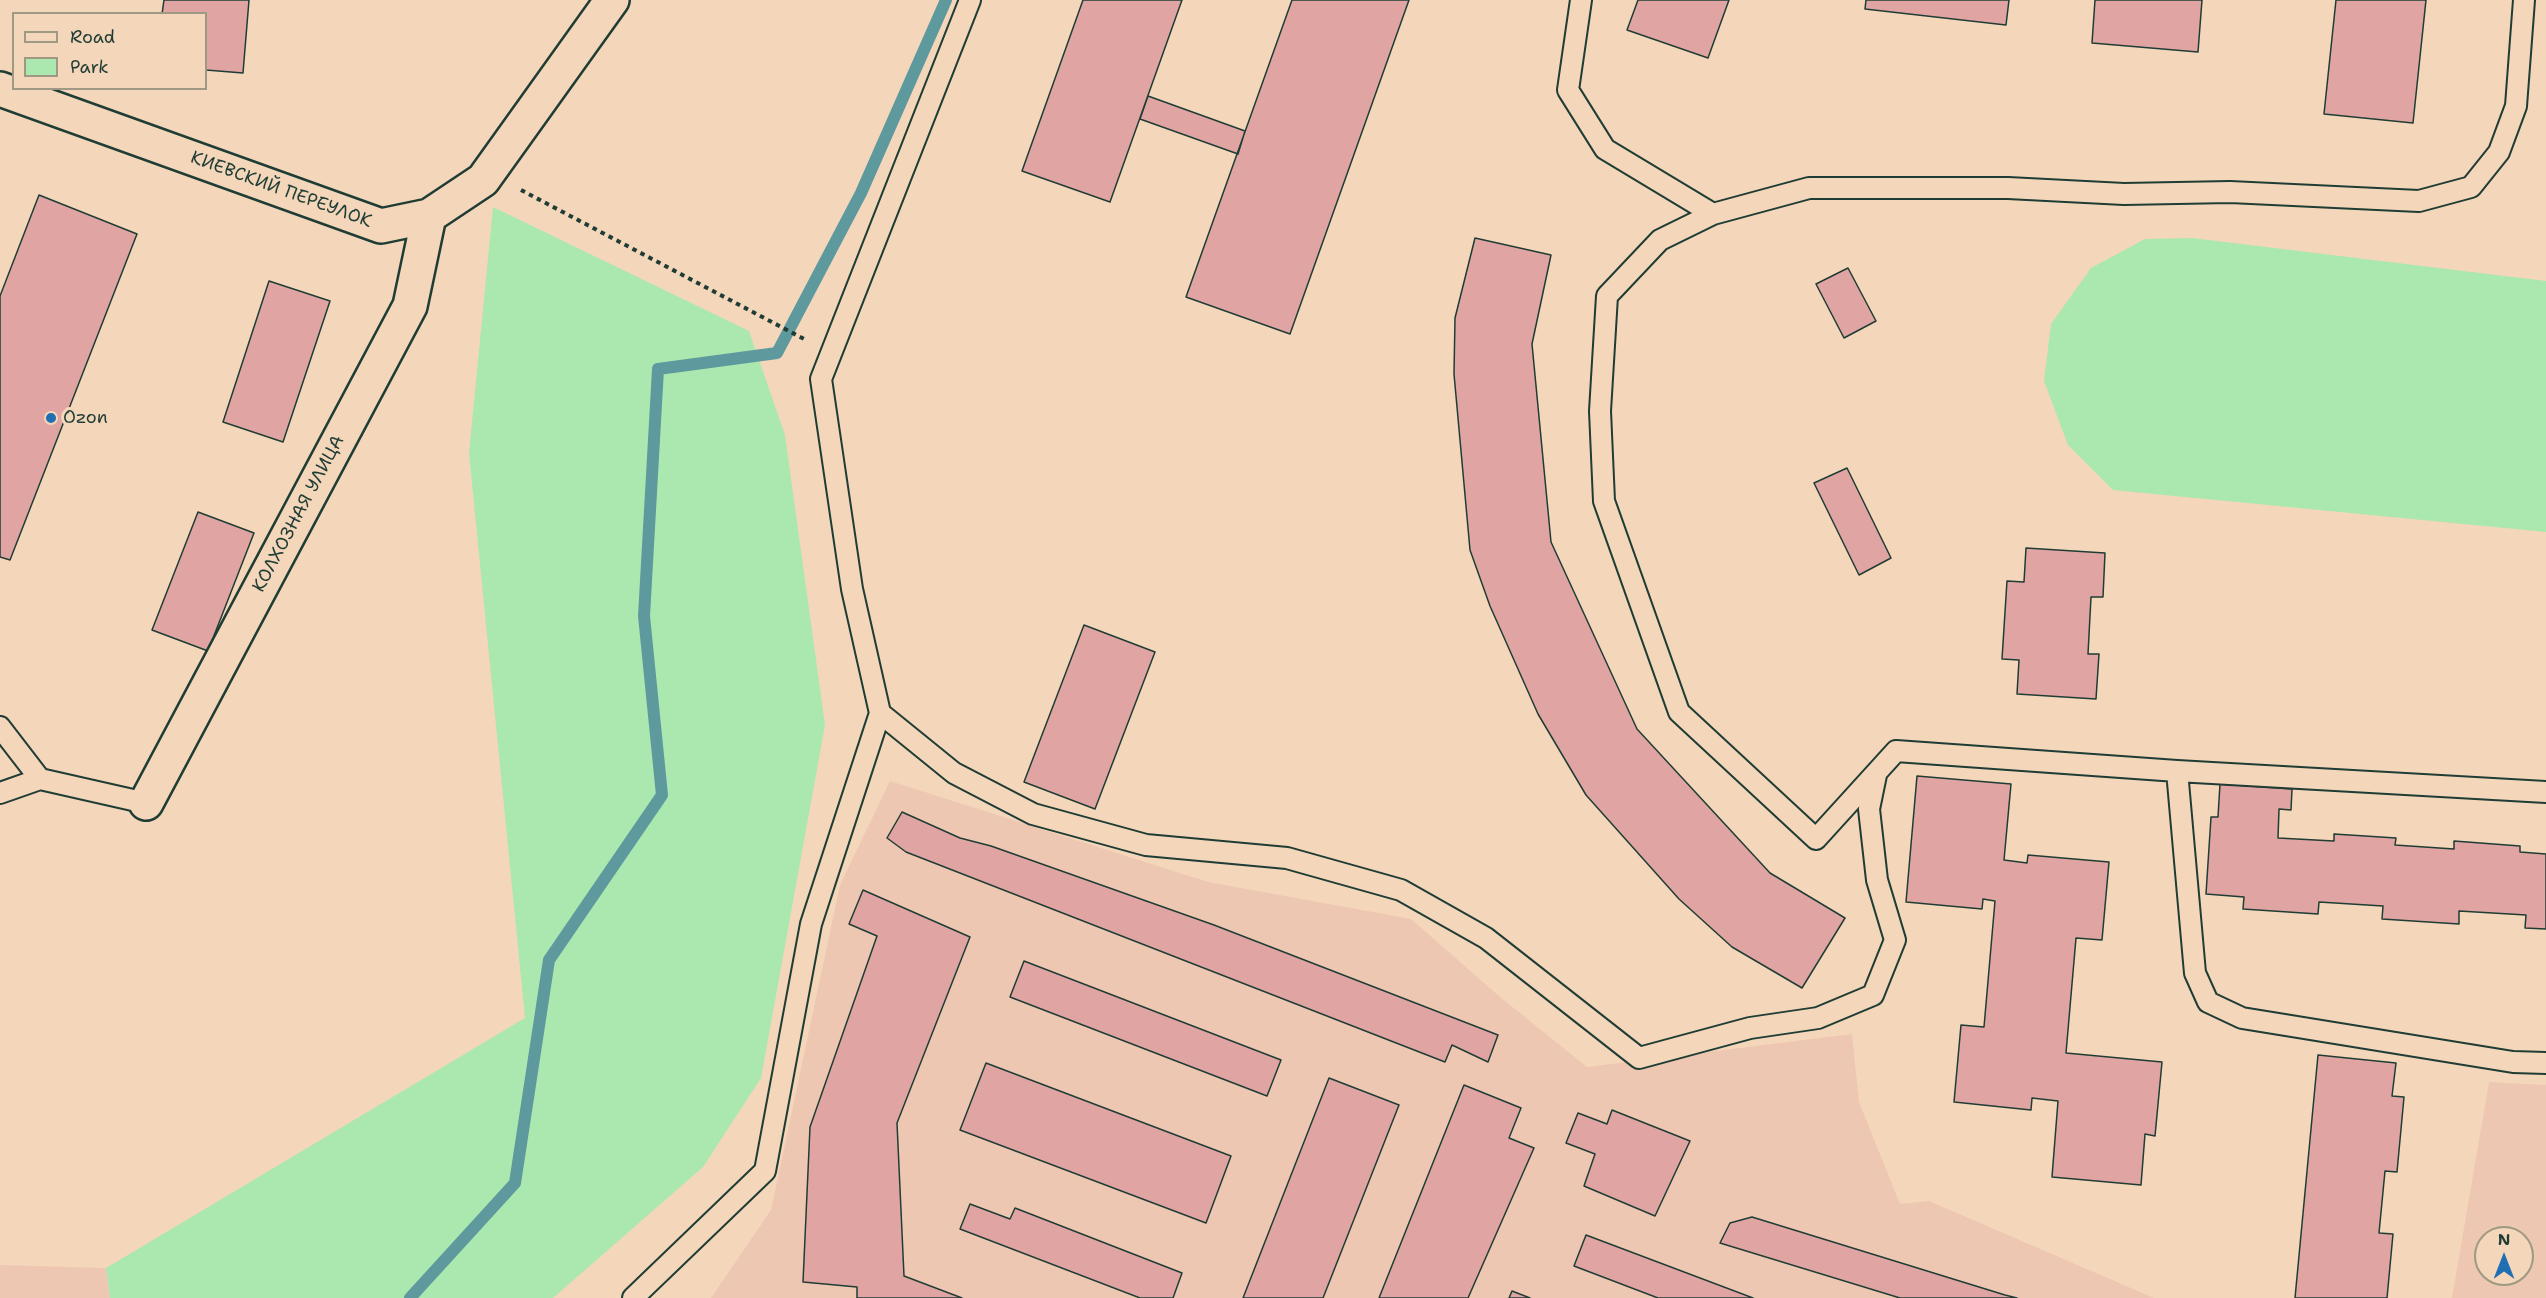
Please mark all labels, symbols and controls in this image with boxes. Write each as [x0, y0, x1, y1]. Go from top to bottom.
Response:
legend [12, 12, 207, 90]
text: Road [70, 25, 115, 49]
text: Park [70, 55, 109, 79]
street label: КИЕВСКИЙ ПЕРЕУЛОК [187, 147, 375, 233]
place label: Ozon [63, 407, 108, 429]
marker: Ozon [44, 411, 58, 425]
street label: КОЛХОЗНАЯ УЛИЦА [248, 432, 350, 596]
north arrow [2474, 1226, 2534, 1286]
text: N [2498, 1229, 2510, 1250]

